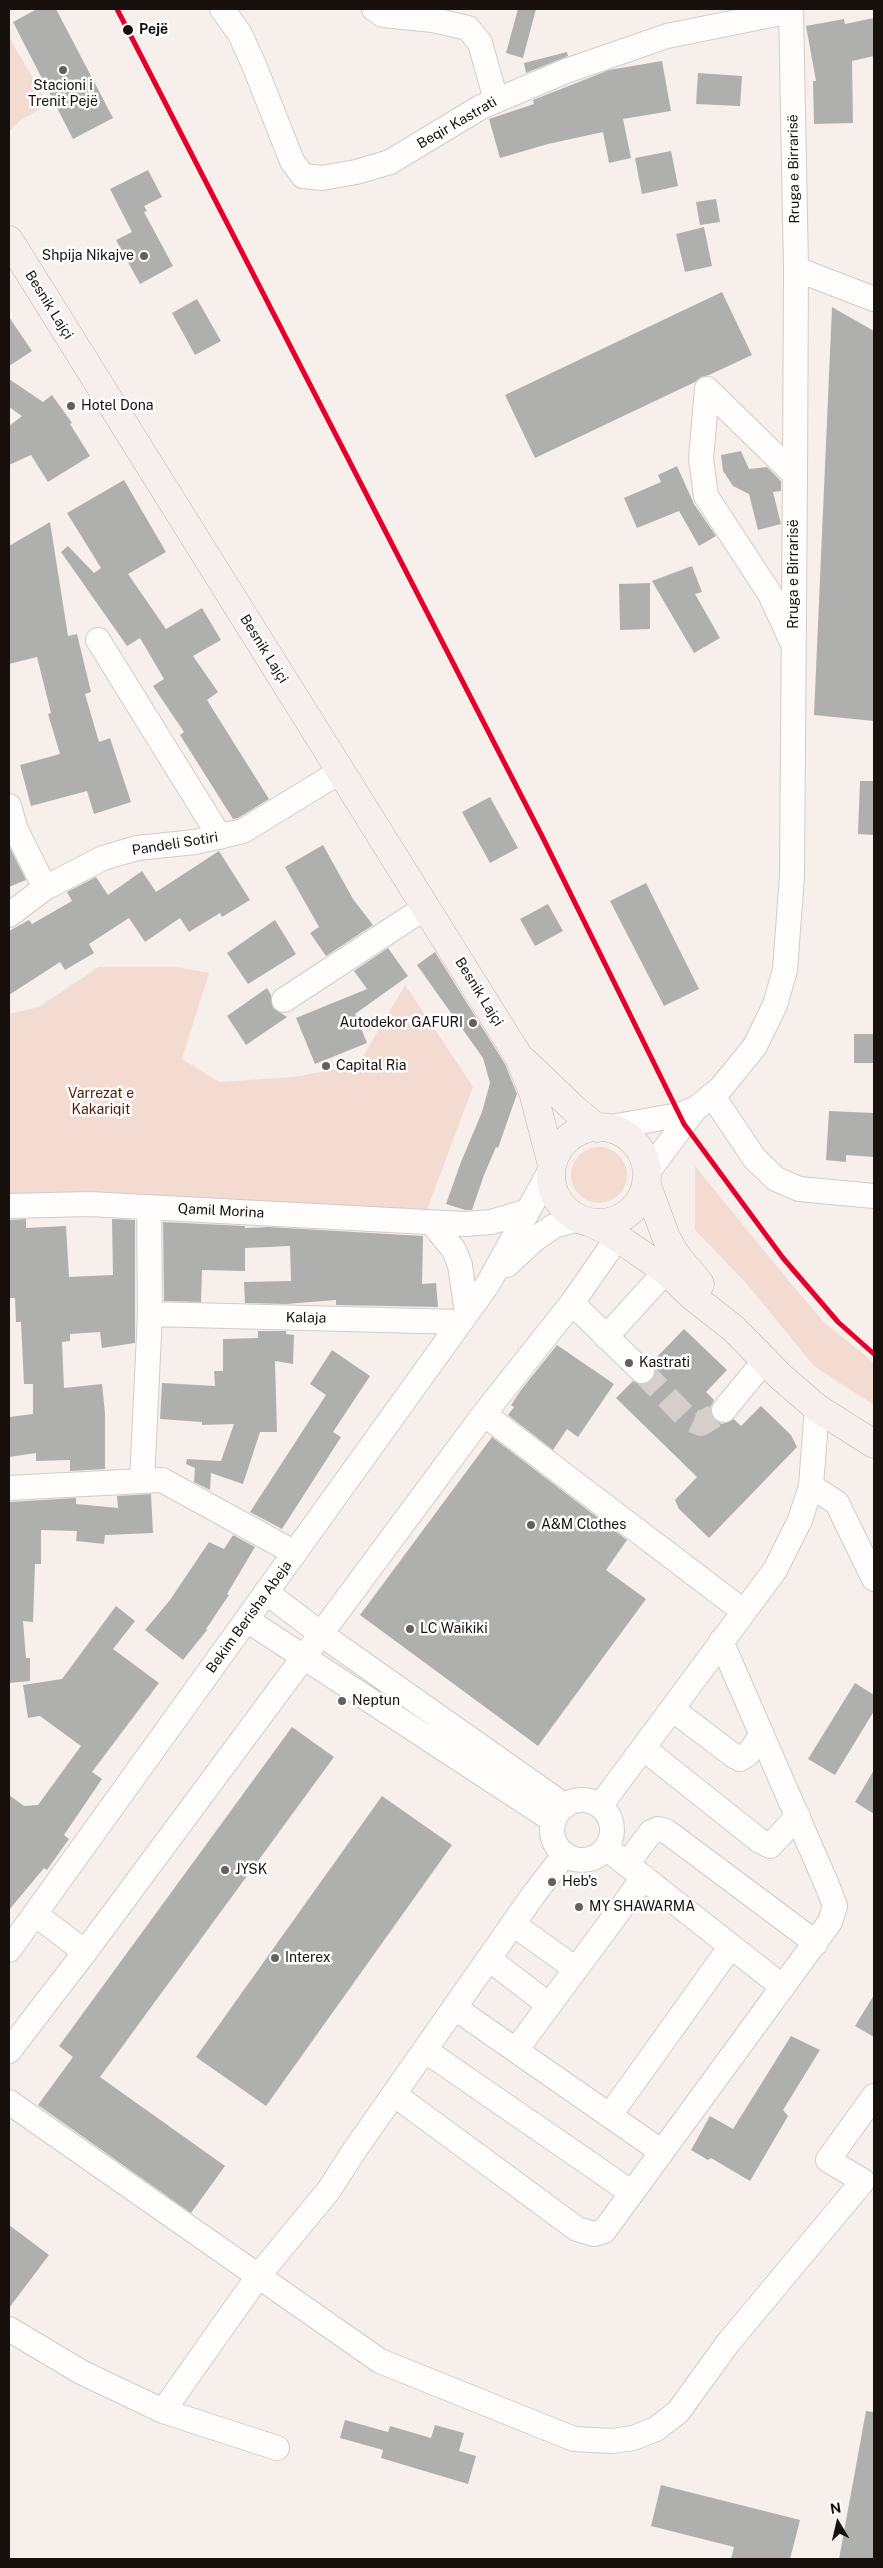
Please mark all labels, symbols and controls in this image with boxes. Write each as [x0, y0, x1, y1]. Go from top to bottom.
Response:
place label: Pejë [139, 22, 168, 38]
marker: Pejë [121, 23, 135, 37]
marker: Stacioni i Trenit Pejë [57, 64, 69, 76]
place label: Stacioni i Trenit Pejë [28, 78, 98, 110]
street label: Beqir Kastrati [414, 93, 500, 153]
street label: Rruga e Birrarisë [785, 114, 803, 224]
place label: Shpija Nikajve [42, 248, 134, 264]
marker: Shpija Nikajve [138, 250, 150, 262]
street label: Besnik Lajçi [21, 268, 77, 342]
place label: Hotel Dona [81, 398, 153, 414]
marker: Hotel Dona [65, 400, 77, 412]
street label: Rruga e Birrarisë [786, 519, 802, 629]
street label: Besnik Lajçi [236, 612, 292, 686]
street label: Pandeli Sotiri [131, 829, 219, 859]
street label: Besnik Lajçi [451, 955, 507, 1029]
place label: Autodekor GAFURI [339, 1015, 463, 1031]
marker: Autodekor GAFURI [467, 1017, 479, 1029]
place label: Capital Ria [336, 1058, 406, 1074]
marker: Capital Ria [320, 1060, 332, 1072]
park label: Varrezat e Kakariqit [68, 1086, 134, 1118]
street label: Qamil Morina [177, 1200, 265, 1222]
street label: Kalaja [286, 1309, 326, 1327]
place label: Kastrati [639, 1355, 690, 1371]
marker: Kastrati [623, 1357, 635, 1369]
place label: A&M Clothes [541, 1517, 626, 1533]
marker: A&M Clothes [525, 1519, 537, 1531]
street label: Bekim Berisha Abeja [203, 1558, 295, 1676]
place label: LC Waikiki [420, 1621, 488, 1637]
marker: LC Waikiki [404, 1623, 416, 1635]
place label: Neptun [352, 1693, 400, 1709]
marker: Neptun [336, 1695, 348, 1707]
place label: JYSK [235, 1862, 267, 1878]
marker: JYSK [219, 1864, 231, 1876]
place label: Heb's [562, 1874, 597, 1890]
marker: Heb's [546, 1876, 558, 1888]
place label: MY SHAWARMA [589, 1899, 695, 1915]
marker: MY SHAWARMA [573, 1901, 585, 1913]
place label: Interex [285, 1950, 331, 1966]
marker: Interex [269, 1952, 281, 1964]
north arrow [813, 2498, 863, 2548]
text: N [829, 2499, 842, 2517]

